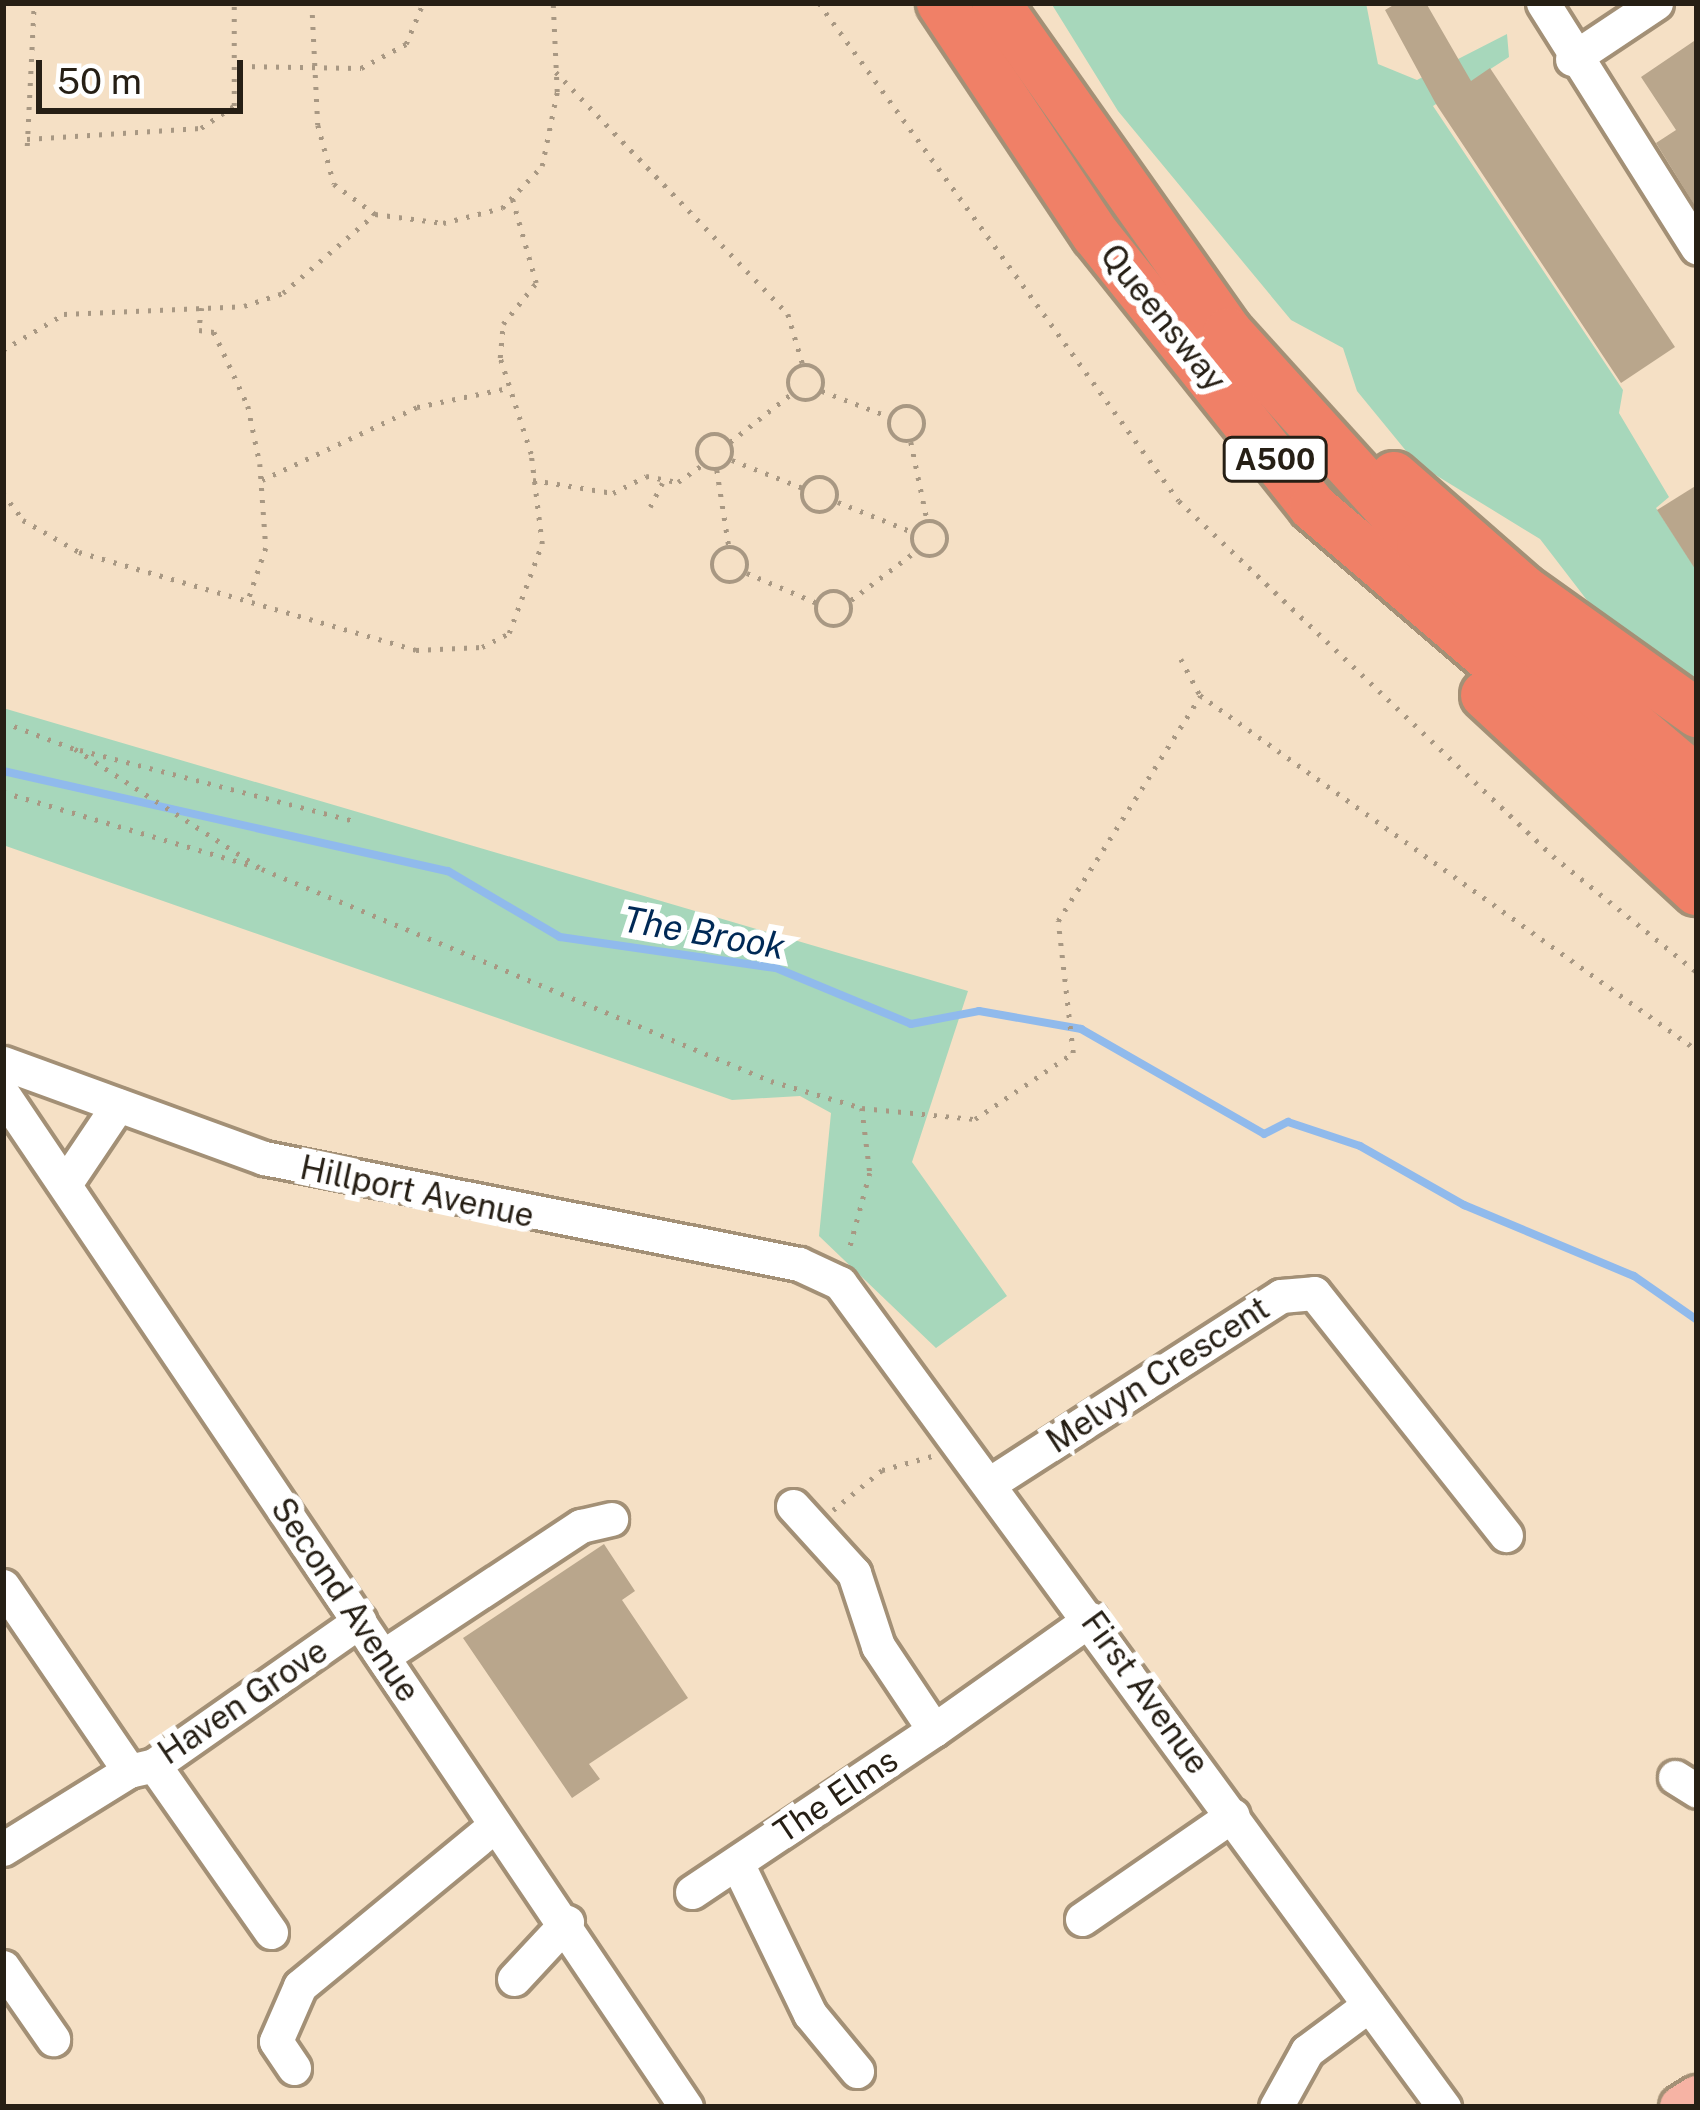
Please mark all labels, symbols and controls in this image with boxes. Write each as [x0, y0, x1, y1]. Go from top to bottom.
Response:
scale bar [42, 36, 249, 110]
text: 50 m [57, 60, 142, 102]
street label: Queensway [1092, 237, 1234, 399]
road number: A500 [1221, 435, 1329, 483]
water label: The Brook [619, 897, 789, 969]
street label: Hillport Avenue [297, 1148, 537, 1236]
street label: Melvyn Crescent [1039, 1288, 1277, 1462]
street label: Second Avenue [262, 1491, 428, 1709]
street label: First Avenue [1073, 1604, 1217, 1782]
street label: Haven Grove [151, 1631, 335, 1773]
street label: The Elms [767, 1740, 905, 1852]

